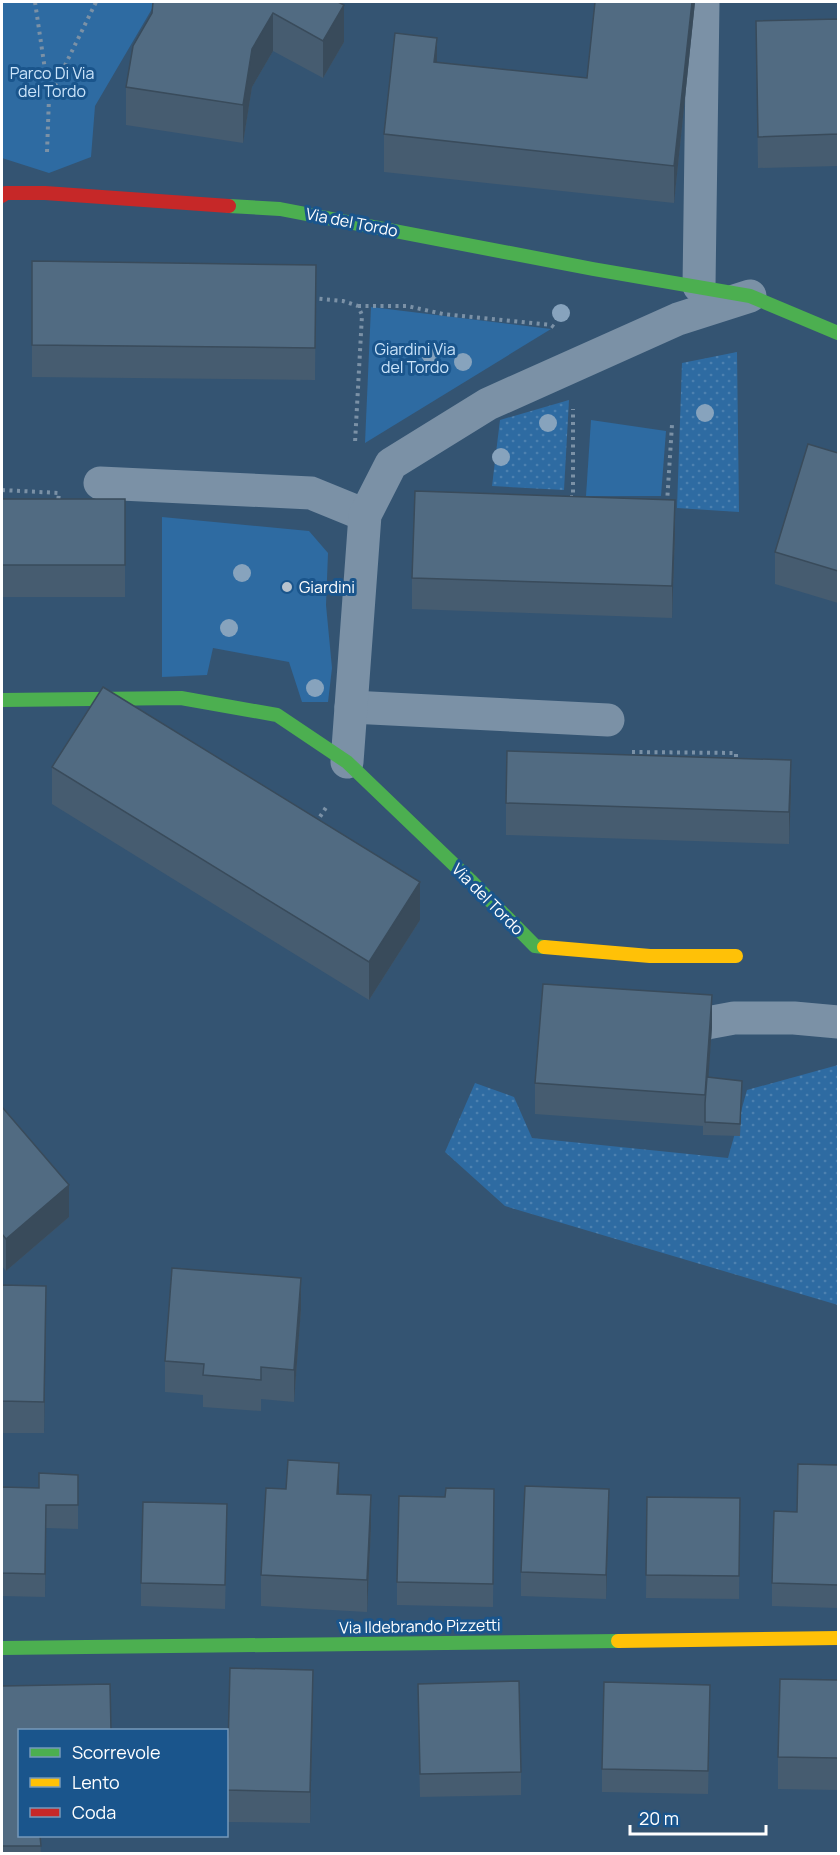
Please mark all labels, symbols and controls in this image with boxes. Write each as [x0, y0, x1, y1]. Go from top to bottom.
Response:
park label: Parco Di Via del Tordo [10, 62, 94, 102]
street label: Via del Tordo [304, 202, 400, 242]
park label: Giardini Via del Tordo [374, 338, 456, 378]
place label: Giardini [299, 576, 355, 598]
marker: Giardini [280, 580, 294, 594]
street label: Via del Tordo [447, 858, 529, 940]
street label: Via Ildebrando Pizzetti [339, 1614, 501, 1638]
legend [18, 1729, 228, 1837]
text: Scorrevole [72, 1740, 161, 1764]
text: Lento [72, 1770, 120, 1794]
scale bar [630, 1798, 766, 1836]
text: Coda [72, 1800, 116, 1824]
text: 20 m [639, 1806, 679, 1830]

